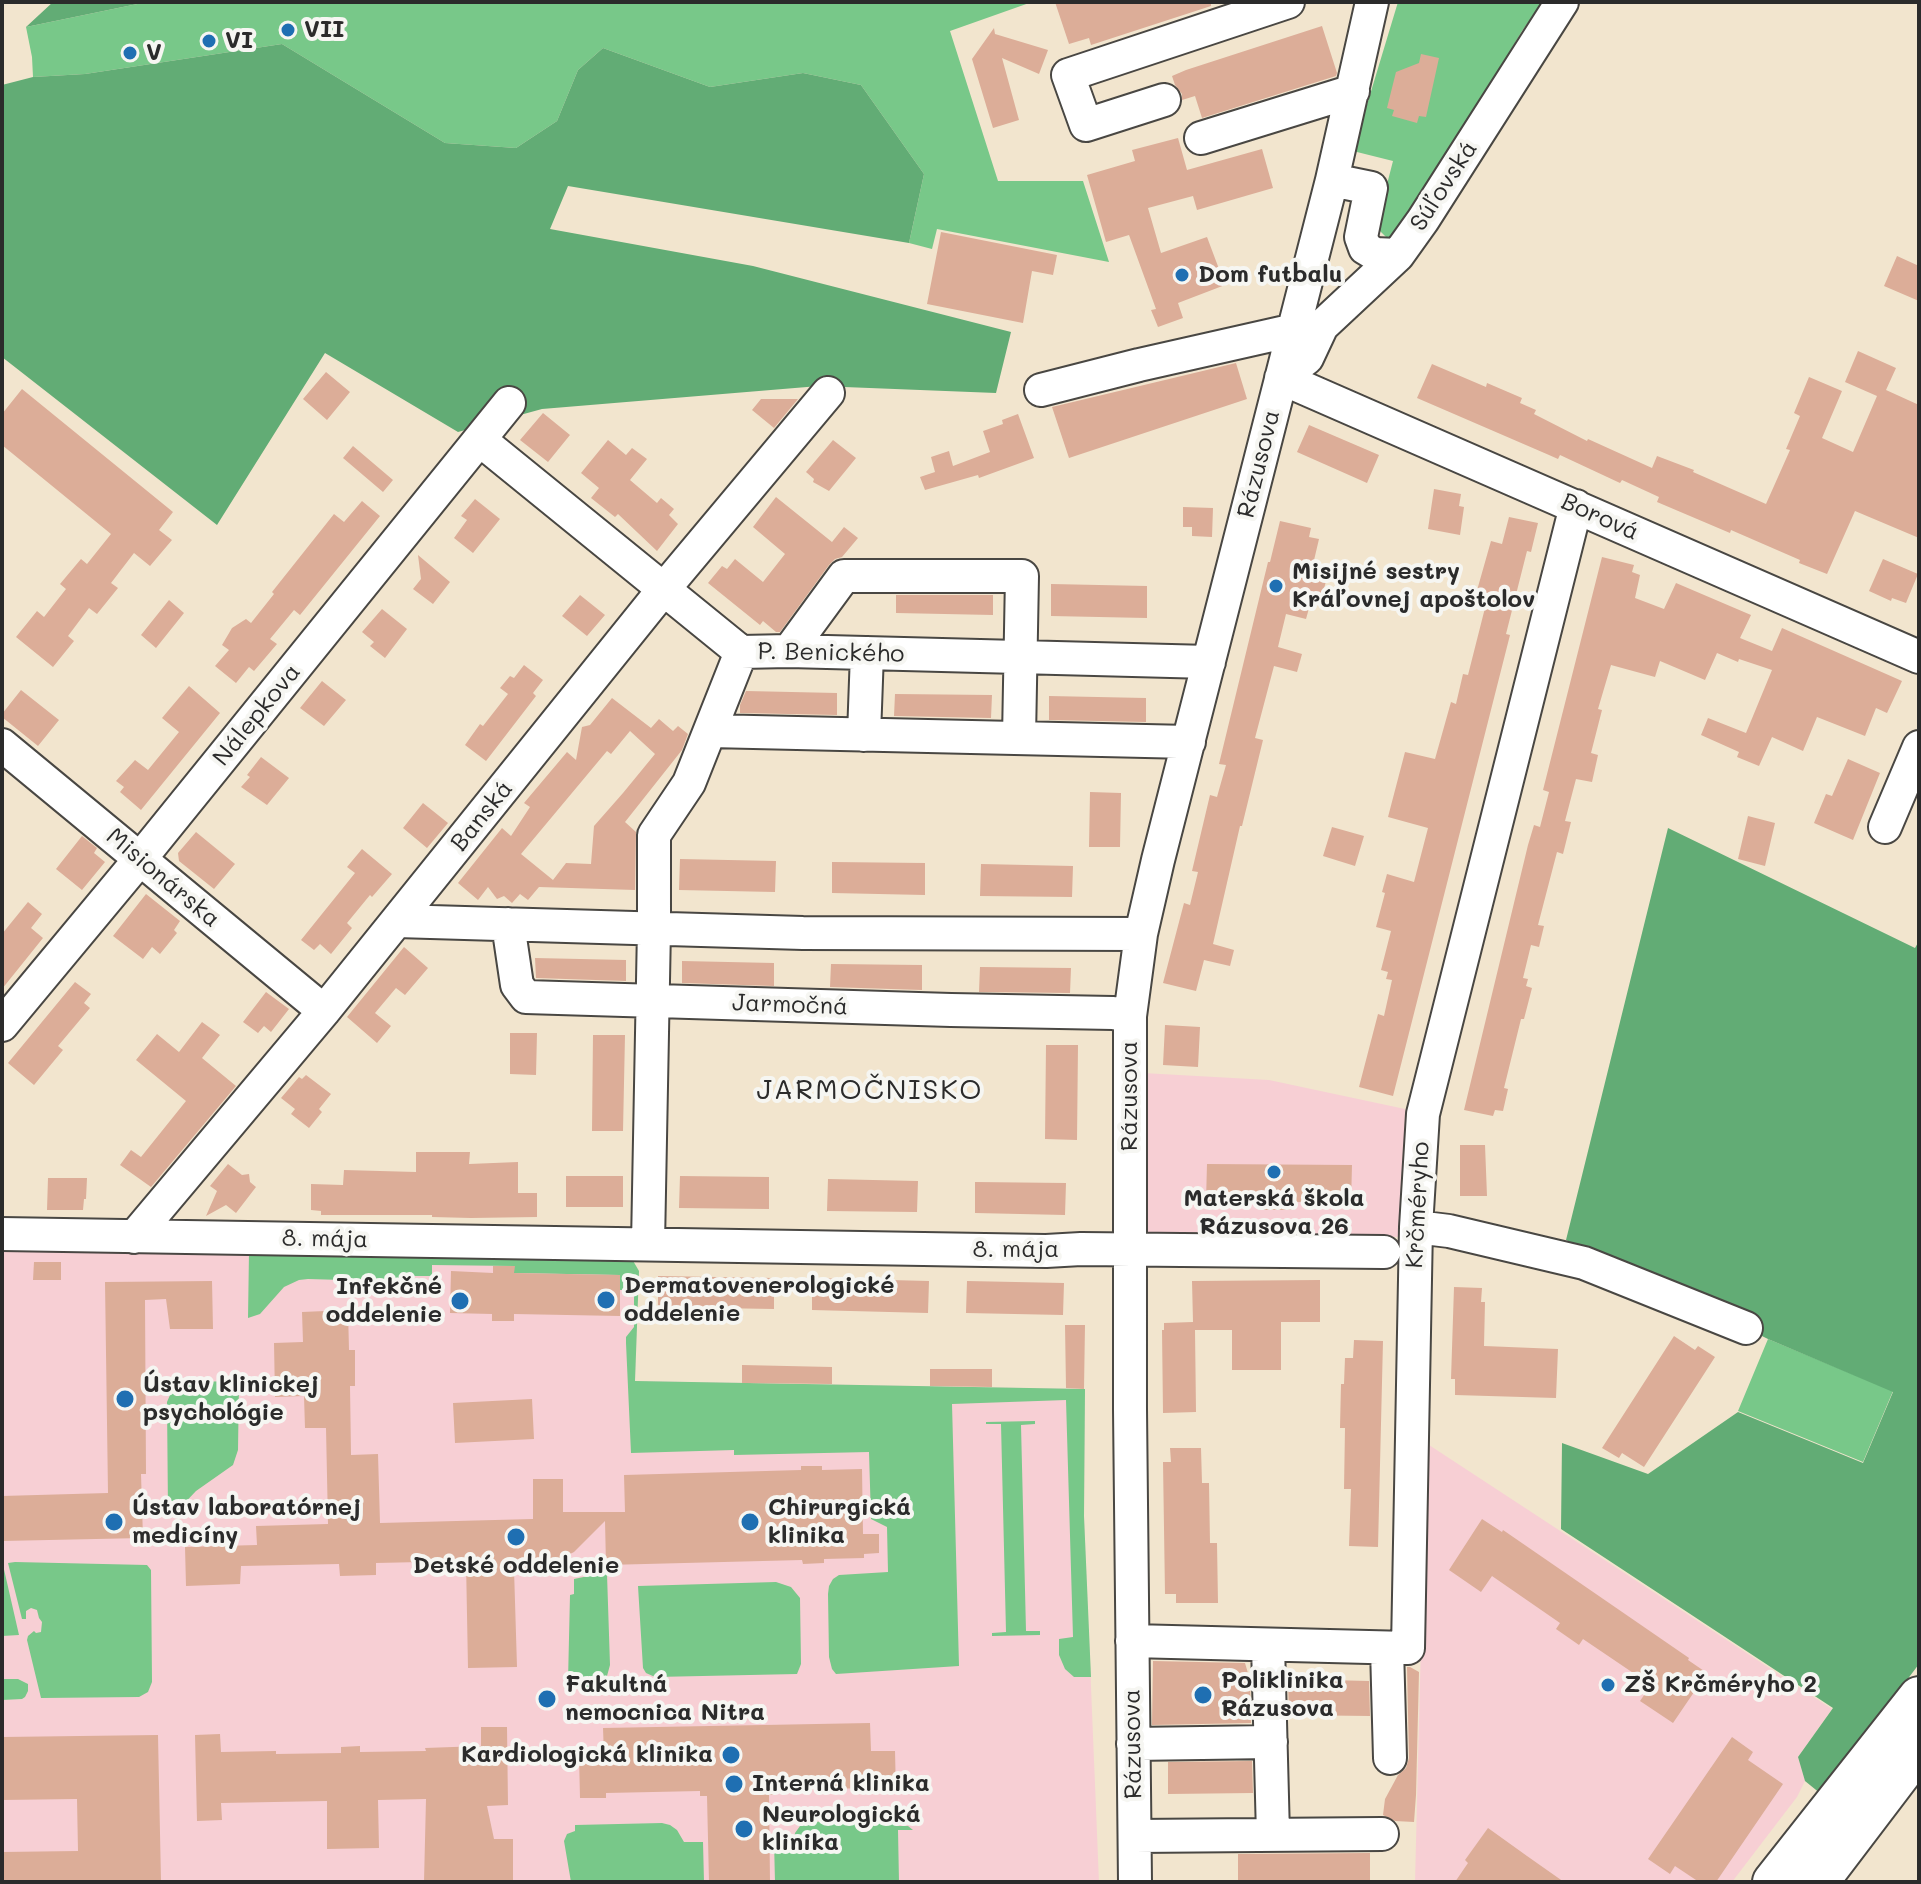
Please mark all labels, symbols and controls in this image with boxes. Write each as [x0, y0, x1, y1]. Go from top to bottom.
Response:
place label: VII [304, 16, 344, 44]
marker: VII [279, 21, 297, 39]
place label: VI [225, 27, 253, 55]
marker: VI [200, 32, 218, 50]
place label: V [146, 39, 162, 67]
marker: V [121, 44, 139, 62]
street label: Súľovská [1404, 135, 1484, 237]
place label: Dom futbalu [1198, 261, 1342, 289]
marker: Dom futbalu [1173, 266, 1191, 284]
street label: Rázusova [1232, 407, 1286, 521]
street label: Borová [1557, 487, 1643, 547]
place label: Misijné sestry Kráľovnej apoštolov [1292, 558, 1535, 614]
marker: Misijné sestry Kráľovnej apoštolov [1267, 577, 1285, 595]
street label: P. Benického [757, 637, 905, 669]
street label: Nálepkova [207, 658, 307, 772]
street label: Banská [445, 775, 519, 857]
street label: Misionárska [100, 822, 226, 934]
street label: Jarmočná [732, 989, 848, 1021]
street label: Rázusova [1116, 1041, 1144, 1151]
district label: JARMOČNISKO [756, 1073, 984, 1107]
street label: Krčméryho [1400, 1141, 1436, 1269]
marker: Materská škola Rázusova 26 [1265, 1163, 1283, 1181]
place label: Materská škola Rázusova 26 [1184, 1185, 1364, 1241]
street label: 8. mája [282, 1224, 368, 1254]
street label: 8. mája [973, 1236, 1059, 1264]
place label: Dermatovenerologické oddelenie [624, 1272, 895, 1328]
place label: Infekčné oddelenie [326, 1273, 442, 1329]
marker: Dermatovenerologické oddelenie [595, 1289, 617, 1311]
marker: Infekčné oddelenie [449, 1290, 471, 1312]
place label: Ústav klinickej psychológie [143, 1371, 319, 1427]
marker: Ústav klinickej psychológie [114, 1388, 136, 1410]
place label: Ústav laboratórnej medicíny [132, 1494, 361, 1550]
place label: Chirurgická klinika [768, 1494, 911, 1550]
marker: Ústav laboratórnej medicíny [103, 1511, 125, 1533]
marker: Chirurgická klinika [739, 1511, 761, 1533]
marker: Detské oddelenie [505, 1526, 527, 1548]
place label: Detské oddelenie [413, 1552, 619, 1580]
place label: Poliklinika Rázusova [1221, 1667, 1344, 1723]
place label: Fakultná nemocnica Nitra [565, 1671, 765, 1727]
place label: ZŠ Krčméryho 2 [1624, 1671, 1817, 1699]
marker: ZŠ Krčméryho 2 [1599, 1676, 1617, 1694]
marker: Poliklinika Rázusova [1192, 1684, 1214, 1706]
marker: Fakultná nemocnica Nitra [536, 1688, 558, 1710]
street label: Rázusova [1118, 1689, 1148, 1799]
place label: Kardiologická klinika [461, 1741, 713, 1769]
marker: Kardiologická klinika [720, 1744, 742, 1766]
place label: Interná klinika [752, 1770, 930, 1798]
marker: Interná klinika [723, 1773, 745, 1795]
place label: Neurologická klinika [762, 1801, 921, 1857]
marker: Neurologická klinika [733, 1818, 755, 1840]

